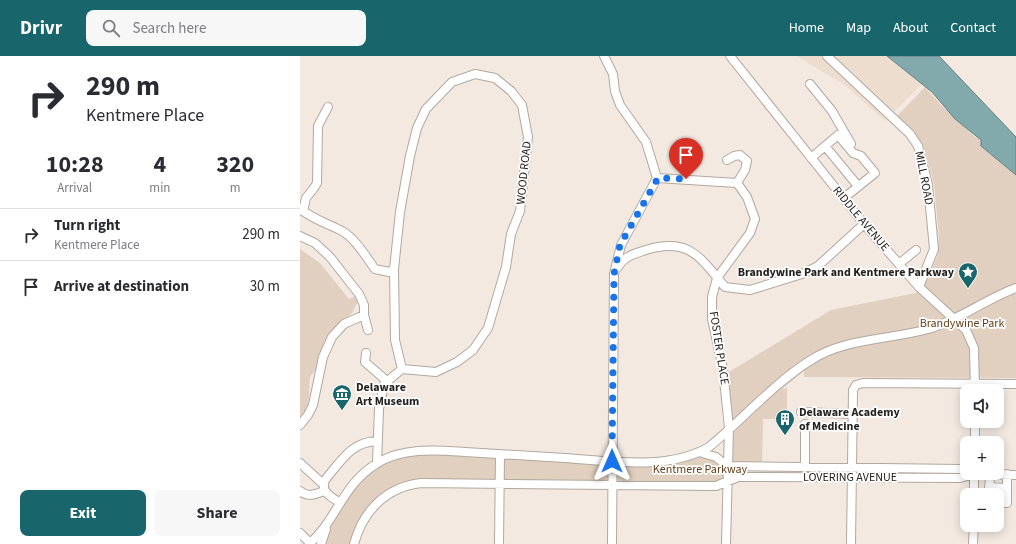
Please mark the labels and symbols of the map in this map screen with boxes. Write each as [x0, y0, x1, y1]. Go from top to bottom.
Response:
pin [669, 138, 703, 179]
street label: WOOD ROAD [512, 140, 536, 206]
street label: MILL ROAD [910, 150, 938, 206]
street label: RIDDLE AVENUE [829, 183, 893, 255]
place icon: Brandywine Park and Kentmere Parkway [957, 261, 979, 289]
place label: Brandywine Park and Kentmere Parkway [738, 264, 955, 281]
street label: FOSTER PLACE [705, 310, 733, 386]
park label: Brandywine Park [920, 315, 1004, 332]
place label: Delaware Art Museum [355, 379, 419, 410]
museum icon: Delaware Art Museum [331, 383, 353, 411]
place label: Delaware Academy of Medicine [799, 404, 900, 435]
building icon: Delaware Academy of Medicine [774, 408, 796, 436]
position arrow [591, 440, 633, 482]
park label: Kentmere Parkway [653, 461, 748, 478]
street label: LOVERING AVENUE [803, 469, 897, 486]

